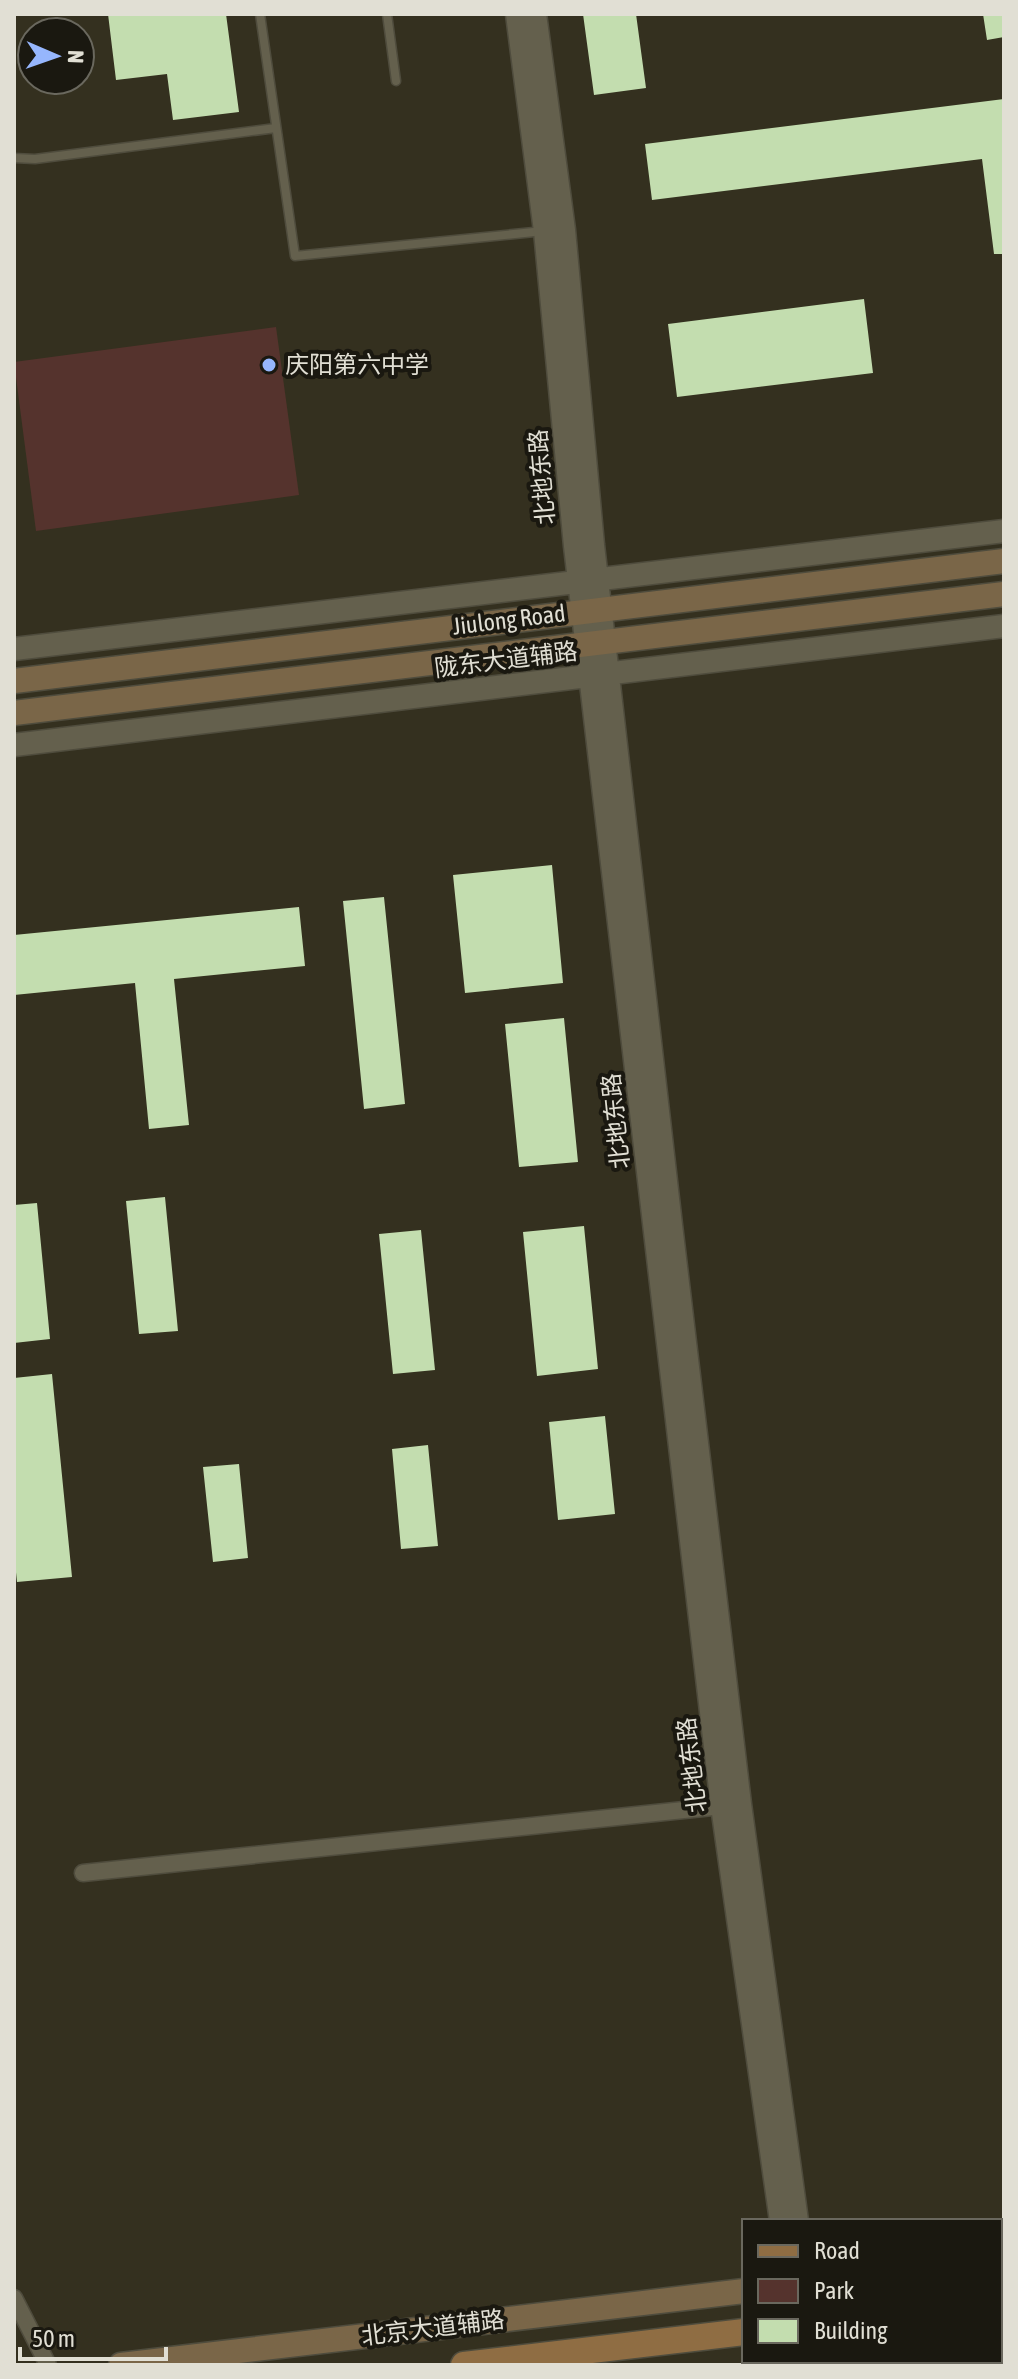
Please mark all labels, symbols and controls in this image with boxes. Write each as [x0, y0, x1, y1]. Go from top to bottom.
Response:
north arrow [16, 16, 96, 96]
text: N [63, 50, 89, 64]
place label: 庆阳第六中学 [285, 351, 429, 378]
marker: 庆阳第六中学 [260, 356, 278, 374]
street label: 北地东路 [524, 428, 559, 526]
street label: Jiulong Road [451, 599, 567, 640]
street label: 陇东大道辅路 [433, 637, 579, 682]
street label: 北地东路 [597, 1072, 634, 1170]
street label: 北地东路 [672, 1716, 711, 1814]
legend [742, 2219, 1002, 2363]
text: Road [814, 2237, 860, 2264]
text: Park [814, 2277, 855, 2304]
street label: 北京大道辅路 [360, 2305, 506, 2350]
scale bar [20, 2311, 166, 2361]
text: Building [814, 2317, 888, 2344]
text: 50 m [32, 2325, 75, 2352]

